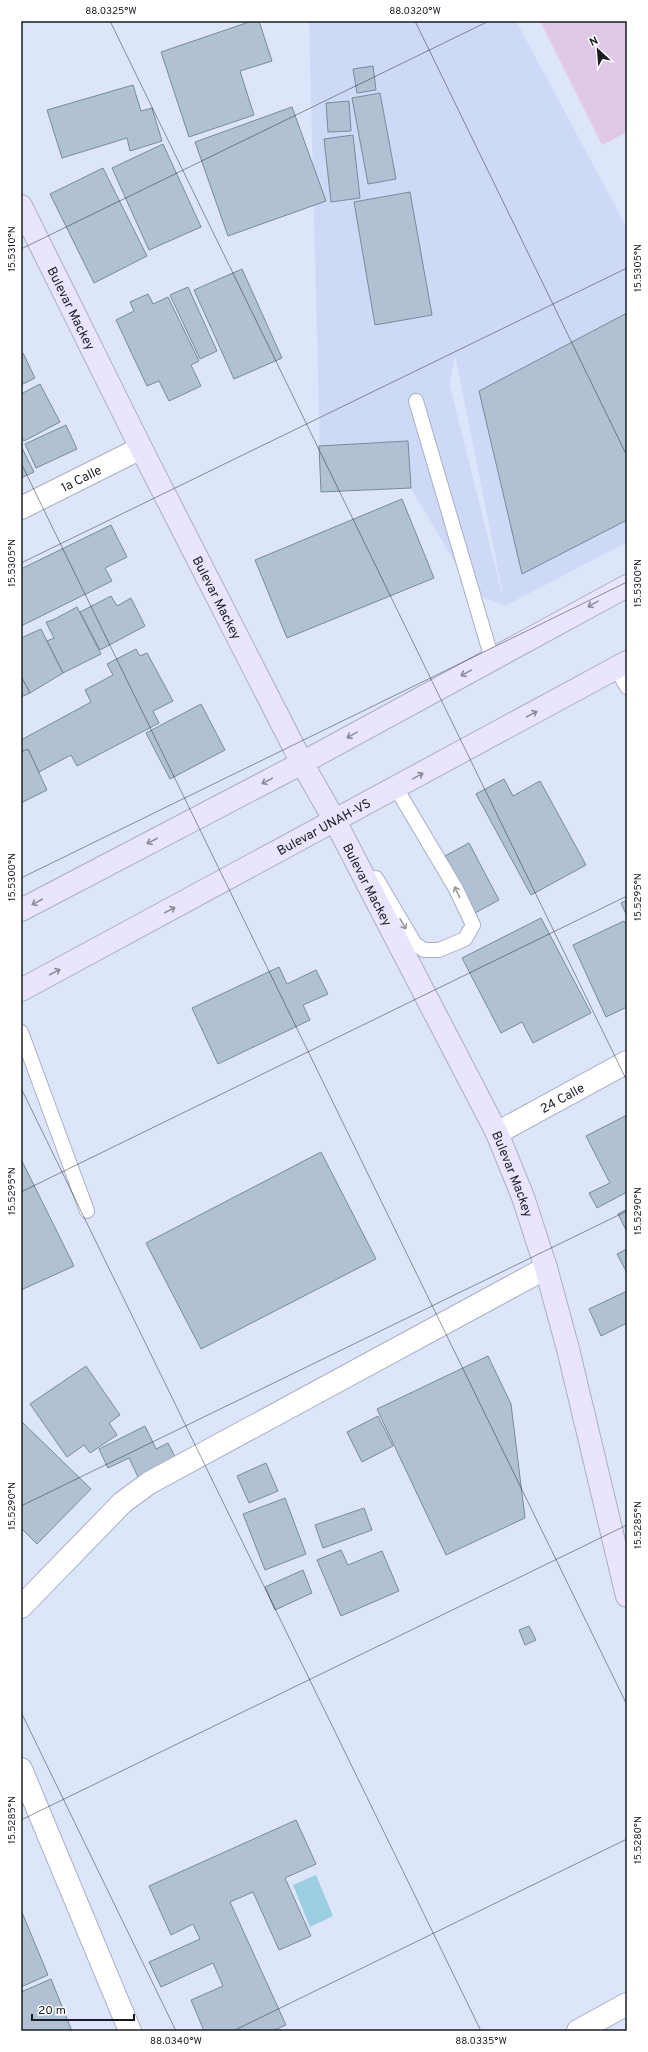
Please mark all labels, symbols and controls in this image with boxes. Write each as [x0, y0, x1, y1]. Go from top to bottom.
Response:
text: 88.0325°W [85, 5, 137, 18]
text: 88.0320°W [389, 5, 441, 18]
north arrow [578, 30, 618, 70]
text: N [587, 34, 601, 50]
text: 15.5310°N [6, 226, 19, 272]
text: 15.5305°N [632, 244, 645, 292]
street label: Bulevar Mackey [42, 265, 97, 354]
street label: 1a Calle [59, 463, 105, 497]
text: 15.5305°N [6, 539, 19, 587]
street label: Bulevar Mackey [188, 554, 244, 643]
text: 15.5300°N [632, 559, 645, 607]
one-way arrow [587, 601, 599, 609]
one-way arrow [460, 670, 472, 678]
one-way arrow [526, 709, 538, 717]
one-way arrow [346, 732, 358, 740]
one-way arrow [412, 771, 424, 779]
one-way arrow [261, 777, 273, 785]
street label: Bulevar UNAH-VS [275, 796, 374, 860]
one-way arrow [146, 838, 158, 845]
street label: Bulevar Mackey [338, 841, 394, 930]
text: 15.5300°N [6, 853, 19, 901]
text: 15.5295°N [632, 873, 645, 921]
one-way arrow [453, 887, 460, 899]
one-way arrow [31, 898, 43, 906]
one-way arrow [164, 905, 176, 913]
one-way arrow [399, 918, 407, 930]
one-way arrow [49, 967, 61, 975]
street label: 24 Calle [538, 1081, 588, 1118]
street label: Bulevar Mackey [487, 1129, 535, 1220]
text: 15.5295°N [6, 1167, 19, 1215]
text: 15.5290°N [632, 1187, 645, 1235]
text: 15.5290°N [6, 1482, 19, 1530]
text: 15.5285°N [632, 1501, 645, 1549]
text: 15.5285°N [6, 1796, 19, 1844]
text: 15.5280°N [632, 1816, 645, 1864]
scale bar [32, 1996, 134, 2022]
text: 20 m [38, 2003, 66, 2019]
text: 88.0340°W [150, 2035, 202, 2048]
text: 88.0335°W [455, 2035, 507, 2048]

